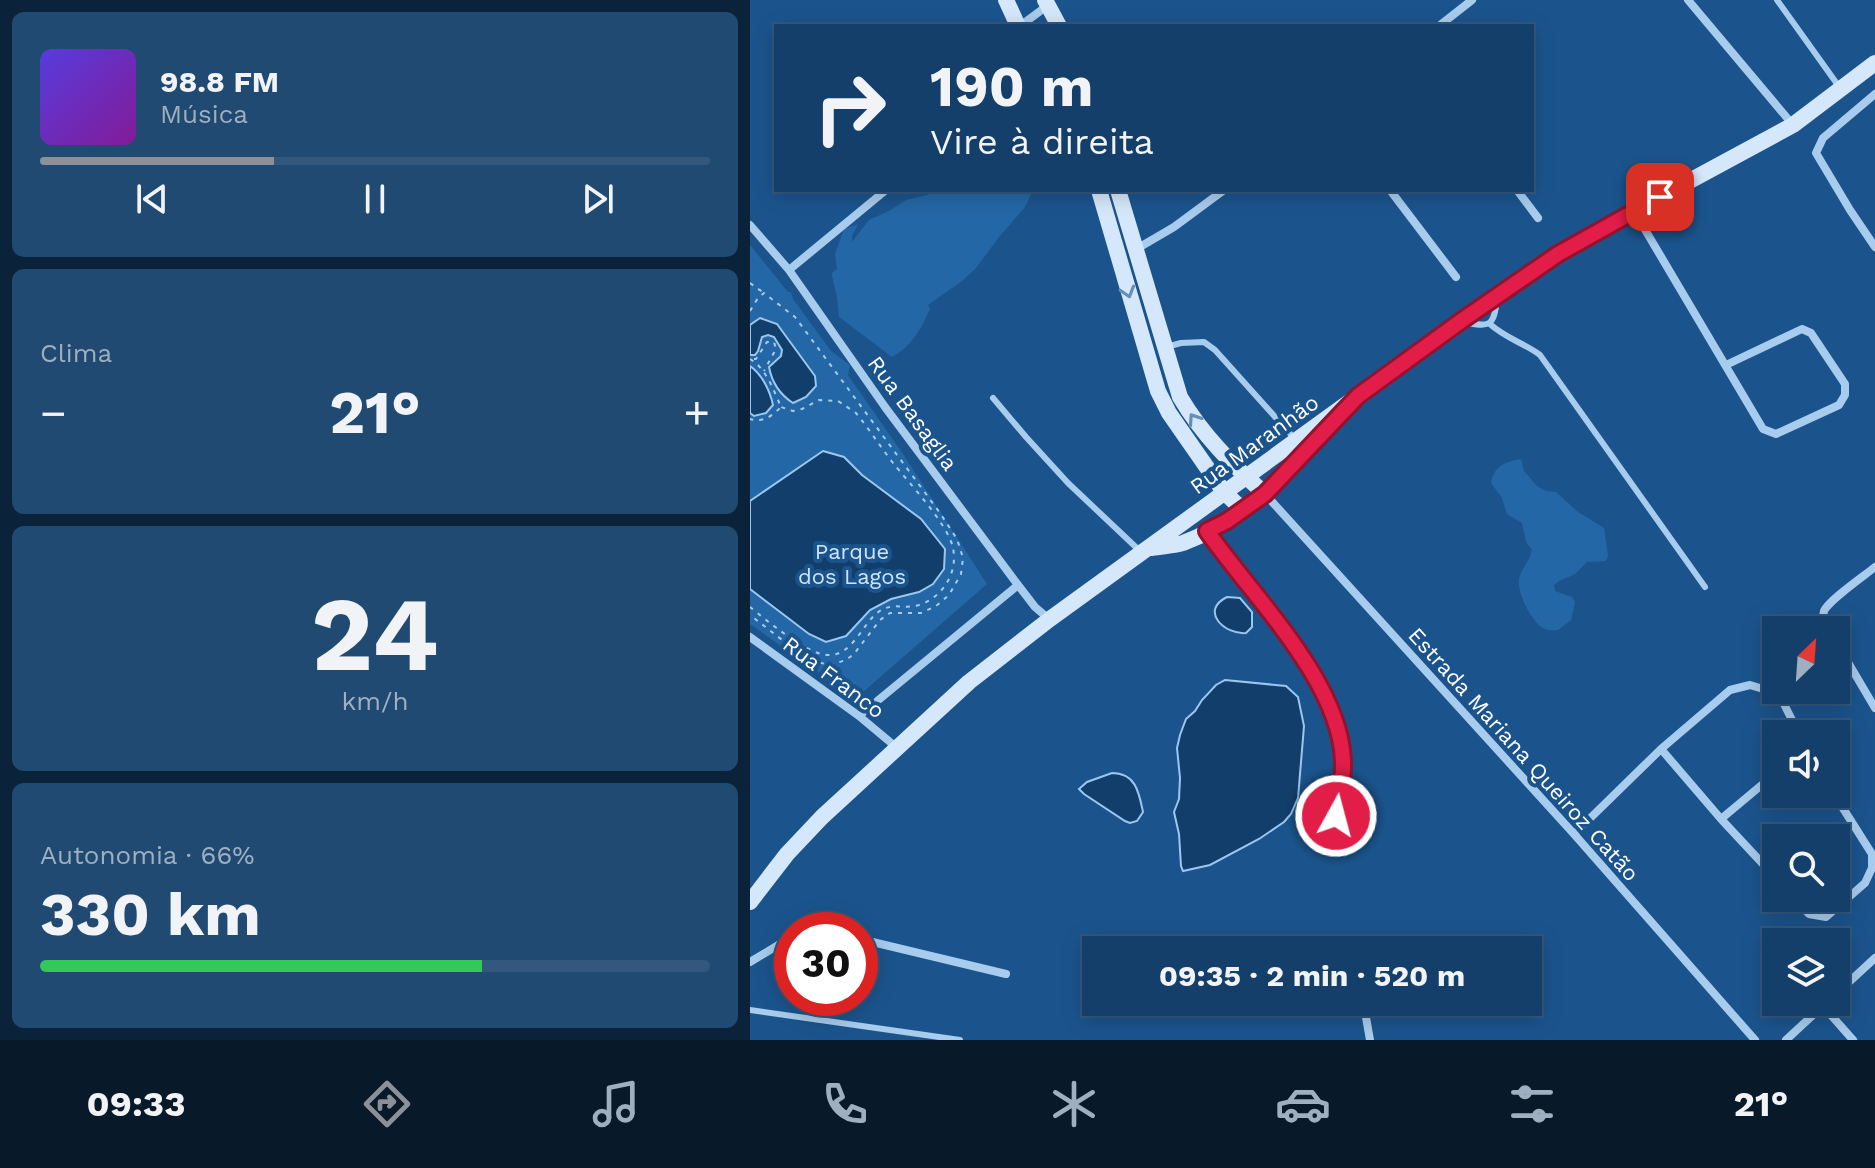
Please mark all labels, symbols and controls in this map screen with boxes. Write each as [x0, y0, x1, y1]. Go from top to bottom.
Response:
text: 190 m [930, 54, 1093, 120]
icon: right [798, 56, 902, 160]
text: 98.8 FM [160, 64, 279, 99]
text: Música [160, 99, 248, 129]
text: Vire à direita [930, 121, 1154, 163]
pin [1626, 163, 1694, 231]
icon: arrive [1638, 175, 1682, 219]
icon: previous [130, 177, 174, 221]
icon: pause [353, 177, 397, 221]
icon: next [576, 177, 620, 221]
one-way arrow [1119, 284, 1135, 298]
text: Clima [40, 338, 112, 368]
street label: Rua Basaglia [863, 351, 962, 475]
text: 21° [329, 377, 421, 448]
text: − [40, 387, 67, 439]
text: + [683, 387, 710, 439]
street label: Rua Maranhão [1185, 389, 1323, 499]
one-way arrow [1189, 413, 1204, 427]
park label: Parque dos Lagos [798, 539, 906, 589]
text: 24 [311, 573, 439, 695]
north arrow [1762, 616, 1850, 704]
map controls [1762, 616, 1850, 1016]
street label: Estrada Mariana Queiroz Catão [1403, 623, 1644, 886]
street label: Rua Franco [778, 631, 889, 724]
text: km/h [342, 686, 408, 716]
button: sound [1762, 720, 1850, 808]
position arrow [1294, 774, 1378, 858]
button: search [1762, 824, 1850, 912]
text: Autonomia · 66% [40, 840, 254, 870]
text: 330 km [40, 879, 261, 950]
speed limit sign: 30 [774, 912, 878, 1016]
button: layers [1762, 928, 1850, 1016]
text: 09:35 · 2 min · 520 m [1159, 958, 1465, 993]
icon: directions [359, 1076, 415, 1132]
icon: music [588, 1076, 644, 1132]
icon: phone [817, 1076, 873, 1132]
icon: climate [1046, 1076, 1102, 1132]
icon: car [1275, 1076, 1331, 1132]
icon: filters [1504, 1076, 1560, 1132]
text: 09:33 [87, 1083, 186, 1125]
text: 21° [1734, 1083, 1788, 1125]

